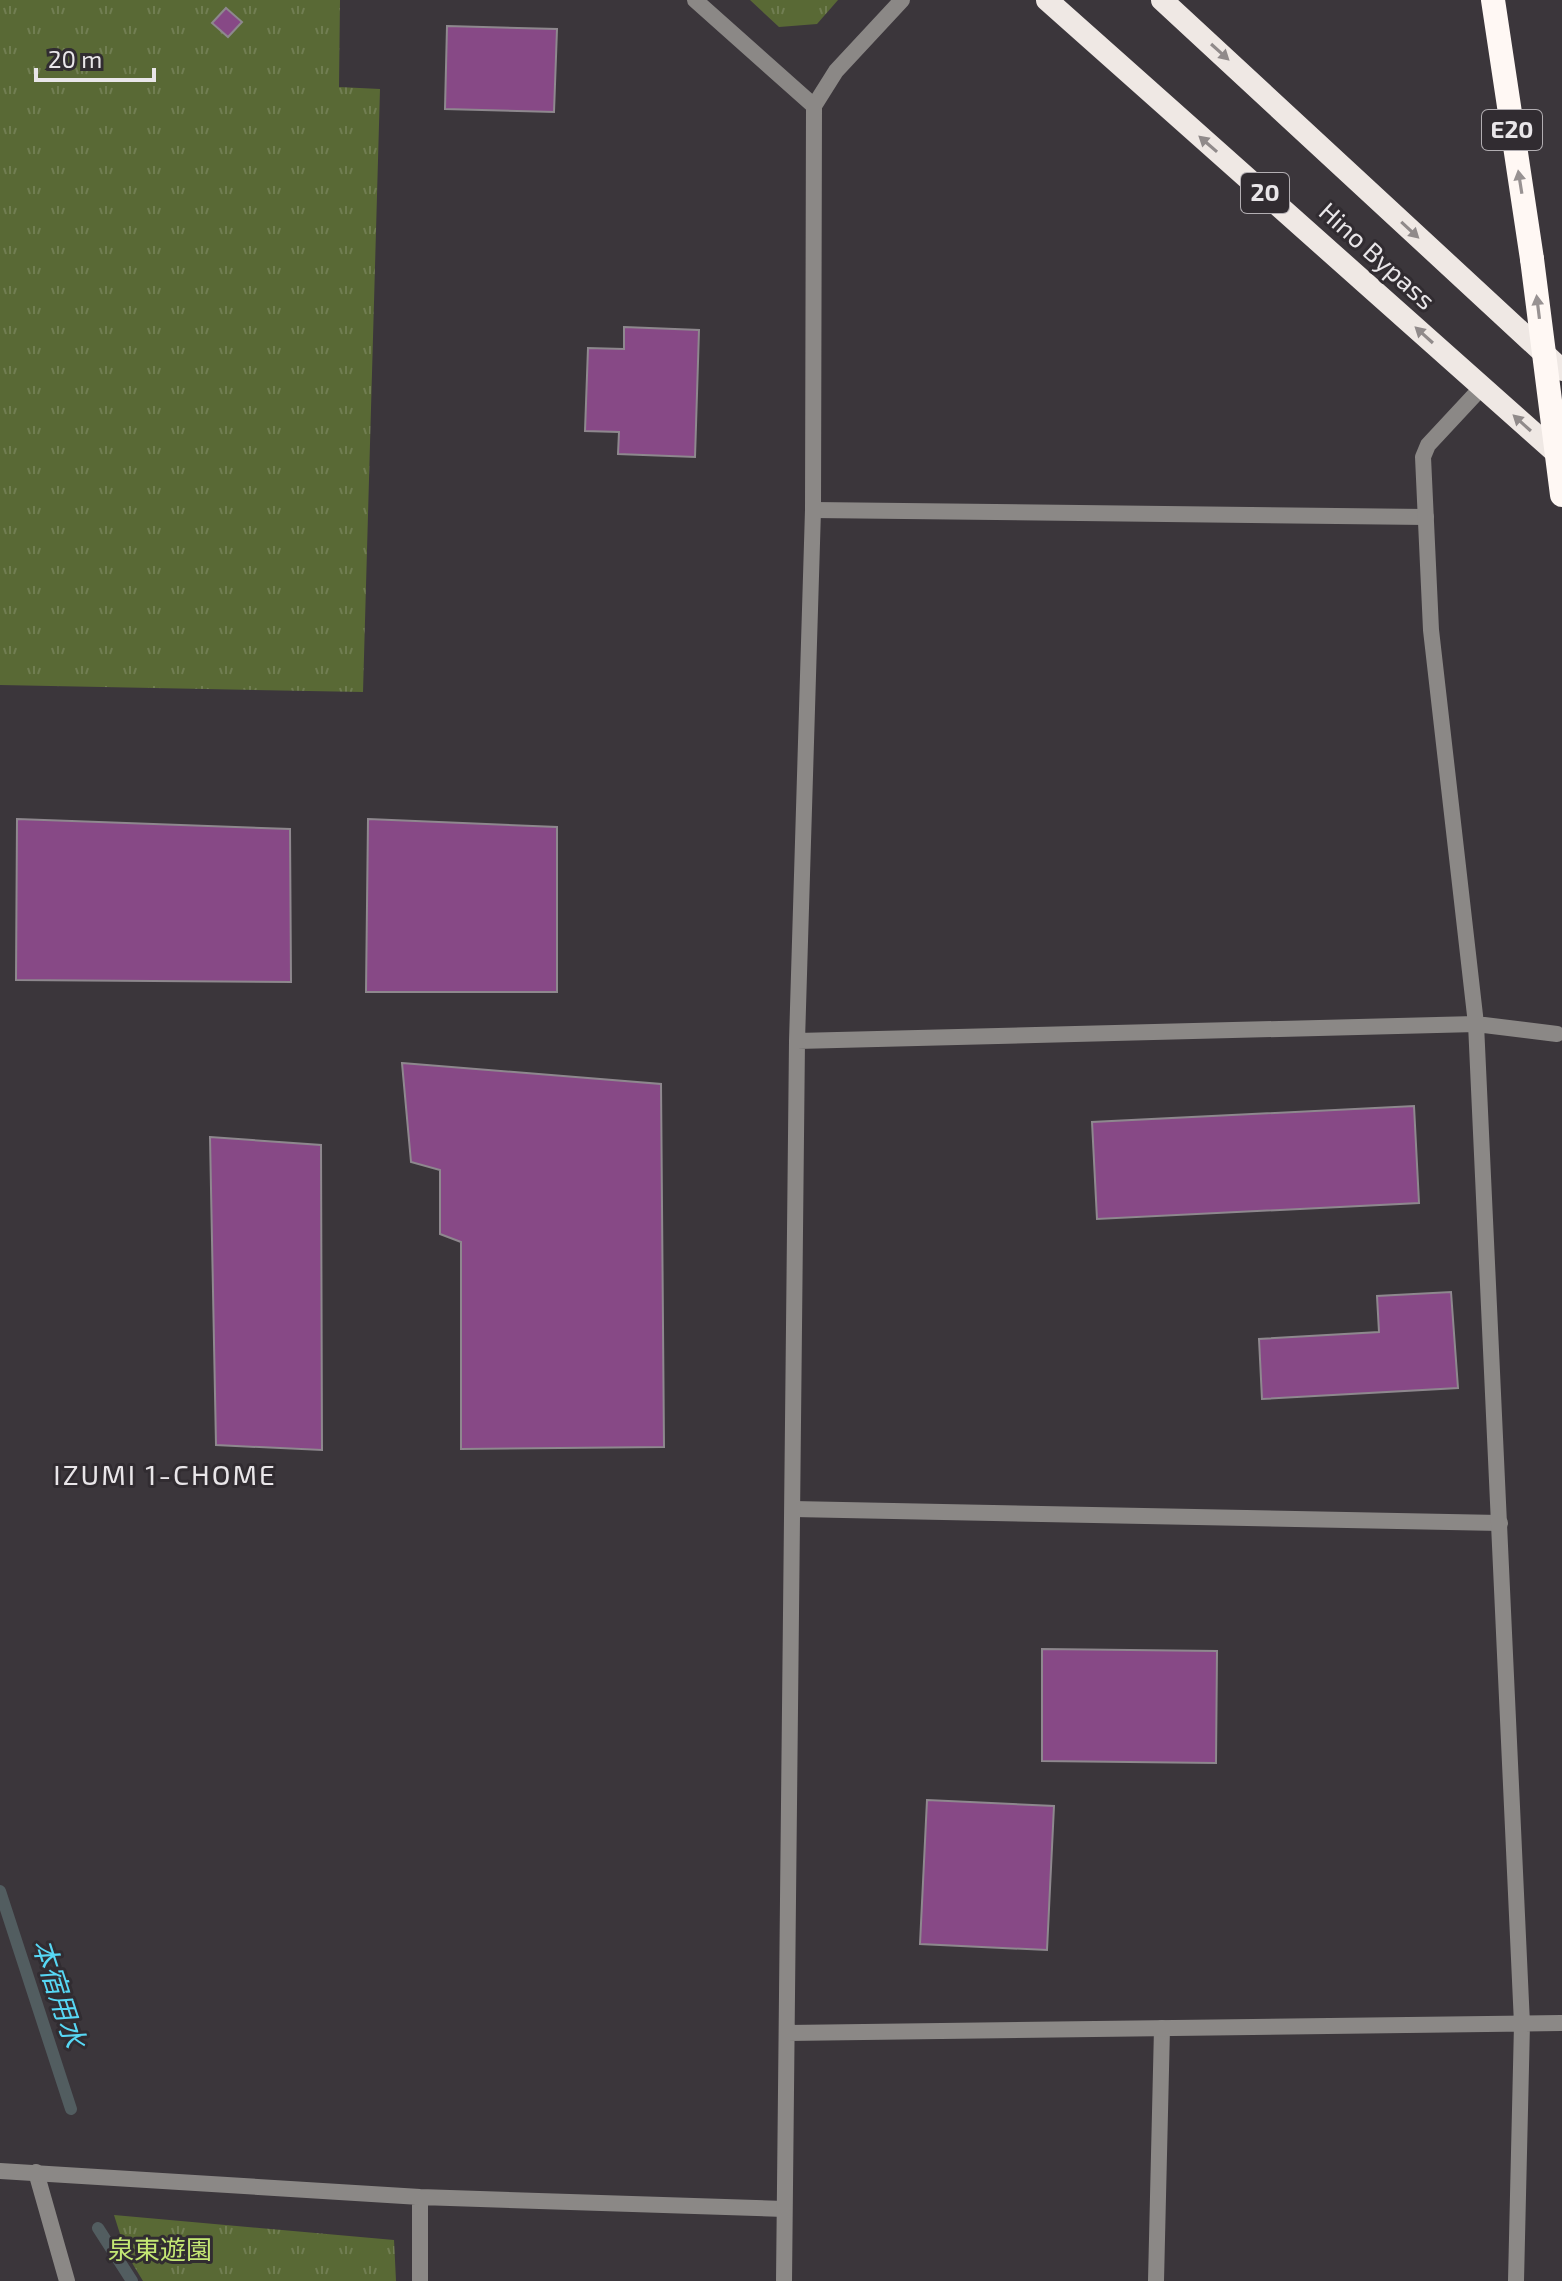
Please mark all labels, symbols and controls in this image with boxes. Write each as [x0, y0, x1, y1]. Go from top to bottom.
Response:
scale bar [36, 32, 154, 82]
one-way arrow [1210, 43, 1229, 61]
text: 20 m [48, 44, 102, 73]
road number: E20 [1482, 110, 1542, 150]
one-way arrow [1199, 136, 1219, 153]
one-way arrow [1513, 169, 1526, 194]
road number: 20 [1241, 173, 1289, 213]
street label: Hino Bypass [1314, 195, 1442, 315]
one-way arrow [1400, 220, 1419, 238]
one-way arrow [1531, 294, 1544, 319]
one-way arrow [1414, 327, 1434, 344]
one-way arrow [1513, 414, 1532, 432]
district label: IZUMI 1-CHOME [53, 1457, 277, 1491]
water label: 本宿用水 [26, 1934, 94, 2054]
park label: 泉東遊園 [108, 2233, 212, 2264]

